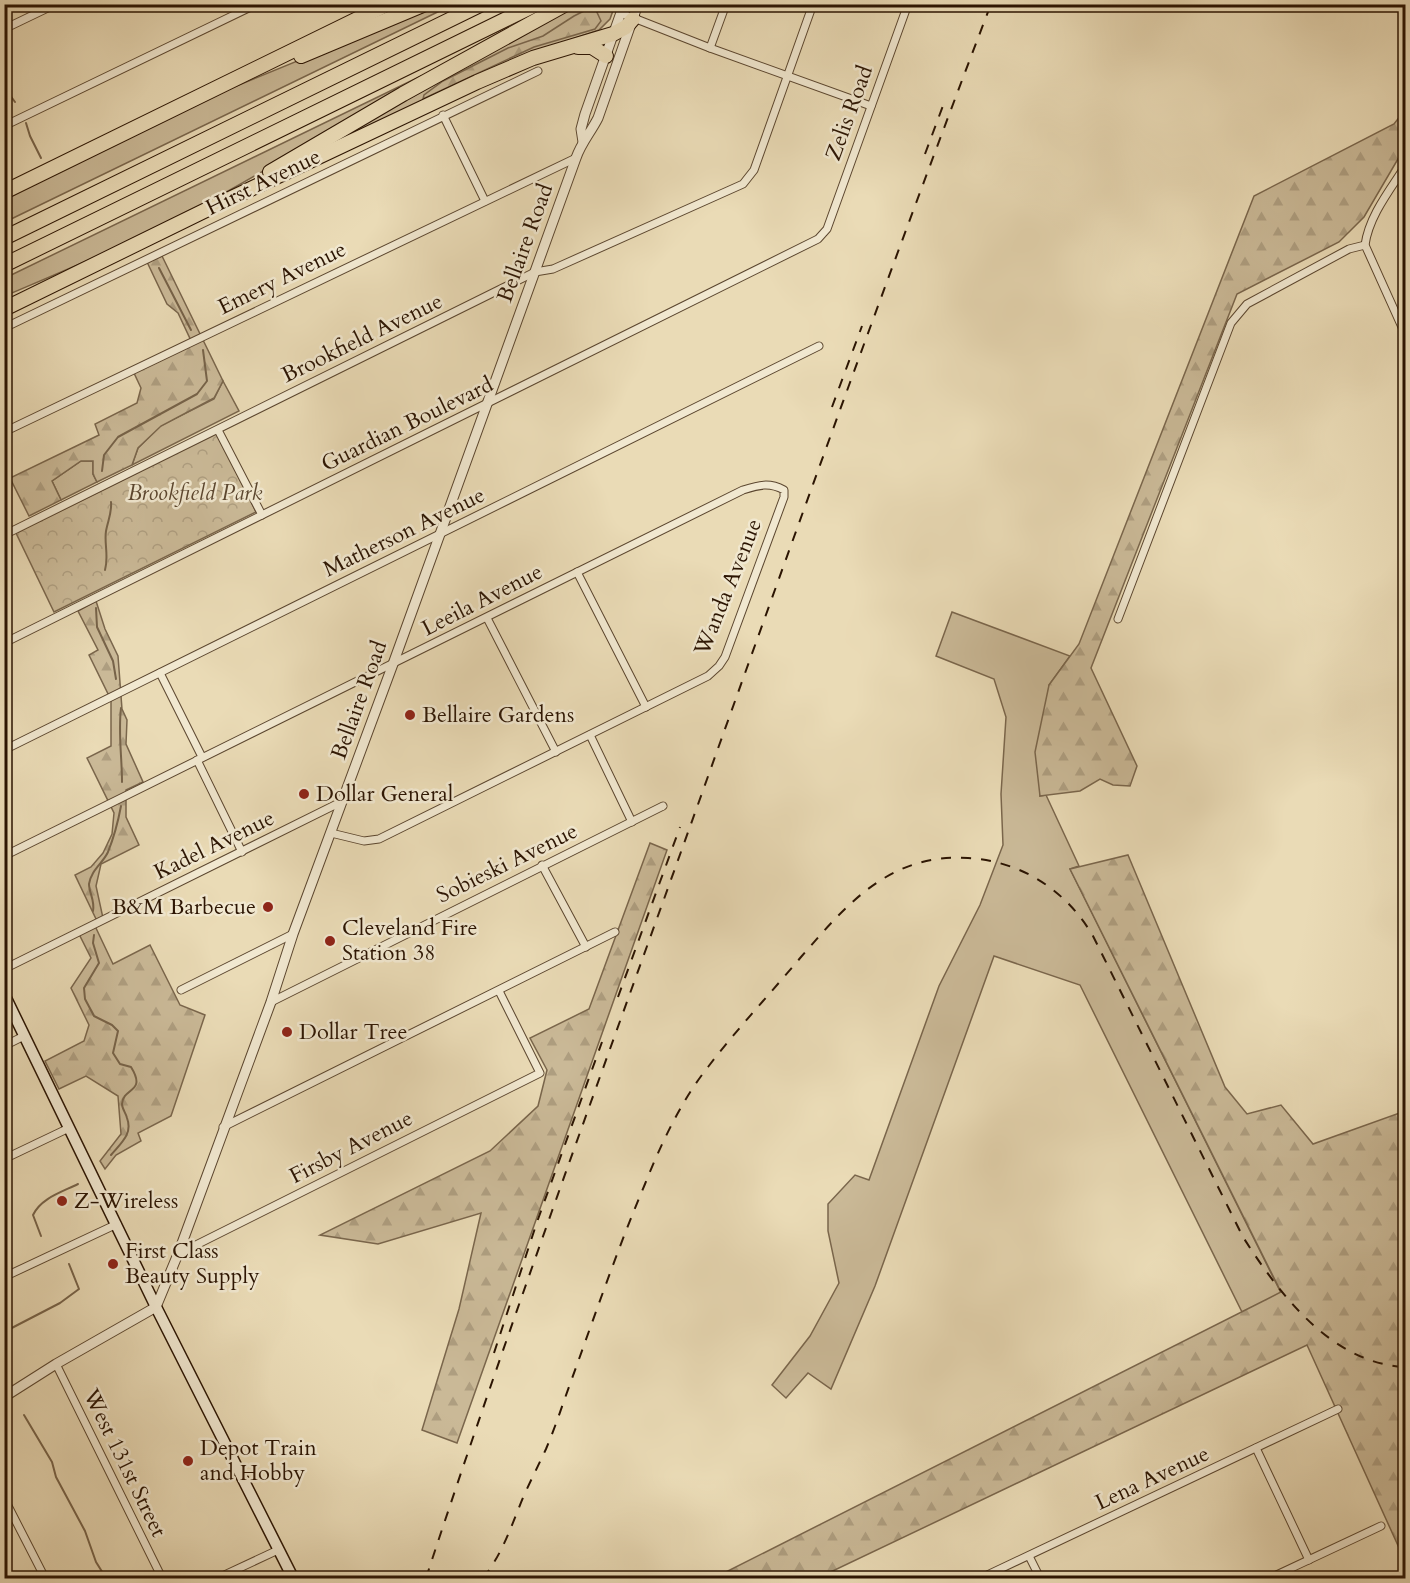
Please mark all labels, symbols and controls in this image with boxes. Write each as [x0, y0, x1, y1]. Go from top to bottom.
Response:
street label: Zelis Road [818, 61, 880, 165]
street label: Hirst Avenue [201, 141, 325, 223]
street label: Bellaire Road [490, 179, 560, 306]
street label: Emery Avenue [213, 234, 351, 322]
street label: Brookfield Avenue [277, 286, 447, 390]
street label: Guardian Boulevard [316, 369, 498, 479]
park label: Brookfield Park [128, 478, 263, 508]
street label: Matherson Avenue [318, 480, 490, 584]
street label: Wanda Avenue [687, 514, 769, 661]
street label: Leeila Avenue [416, 557, 548, 643]
street label: Bellaire Road [324, 636, 394, 763]
place label: Bellaire Gardens [422, 700, 574, 730]
marker: Bellaire Gardens [403, 708, 417, 722]
place label: Dollar General [316, 779, 454, 809]
marker: Dollar General [297, 787, 311, 801]
street label: Kadel Avenue [149, 803, 279, 887]
street label: Sobieski Avenue [431, 816, 583, 910]
place label: B&M Barbecue [112, 892, 256, 922]
marker: B&M Barbecue [261, 900, 275, 914]
place label: Cleveland Fire Station 38 [342, 913, 478, 968]
marker: Cleveland Fire Station 38 [323, 934, 337, 948]
place label: Dollar Tree [299, 1017, 408, 1047]
marker: Dollar Tree [280, 1025, 294, 1039]
street label: Firsby Avenue [284, 1103, 418, 1191]
place label: Z-Wireless [74, 1186, 178, 1216]
marker: Z-Wireless [55, 1194, 69, 1208]
place label: First Class Beauty Supply [125, 1236, 260, 1291]
marker: First Class Beauty Supply [106, 1257, 120, 1271]
street label: West 131st Street [76, 1383, 174, 1542]
place label: Depot Train and Hobby [200, 1433, 317, 1488]
street label: Lena Avenue [1090, 1439, 1214, 1517]
marker: Depot Train and Hobby [181, 1454, 195, 1468]

